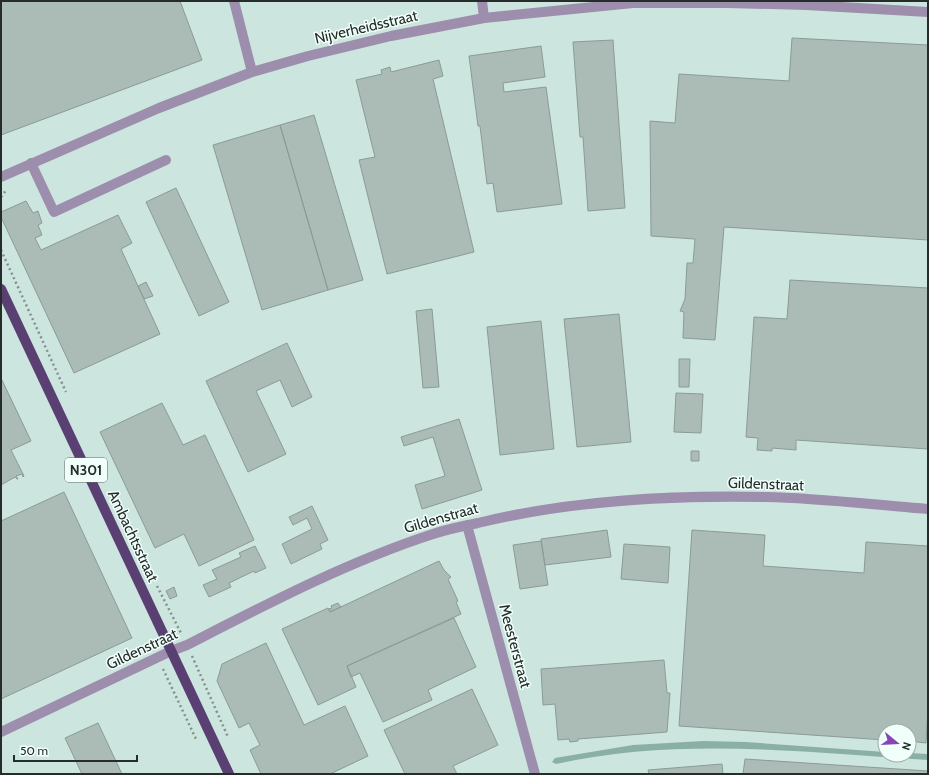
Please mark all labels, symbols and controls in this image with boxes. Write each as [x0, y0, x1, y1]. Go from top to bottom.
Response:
street label: Nijverheidsstraat [313, 6, 419, 48]
road number: N301 [65, 458, 107, 482]
street label: Gildenstraat [728, 474, 804, 494]
street label: Ambachtsstraat [104, 487, 162, 585]
street label: Gildenstraat [402, 499, 480, 537]
street label: Meesterstraat [495, 602, 535, 690]
street label: Gildenstraat [104, 625, 180, 673]
north arrow [877, 723, 917, 763]
scale bar [14, 737, 137, 763]
text: N [899, 740, 914, 752]
text: 50 m [20, 743, 48, 758]

